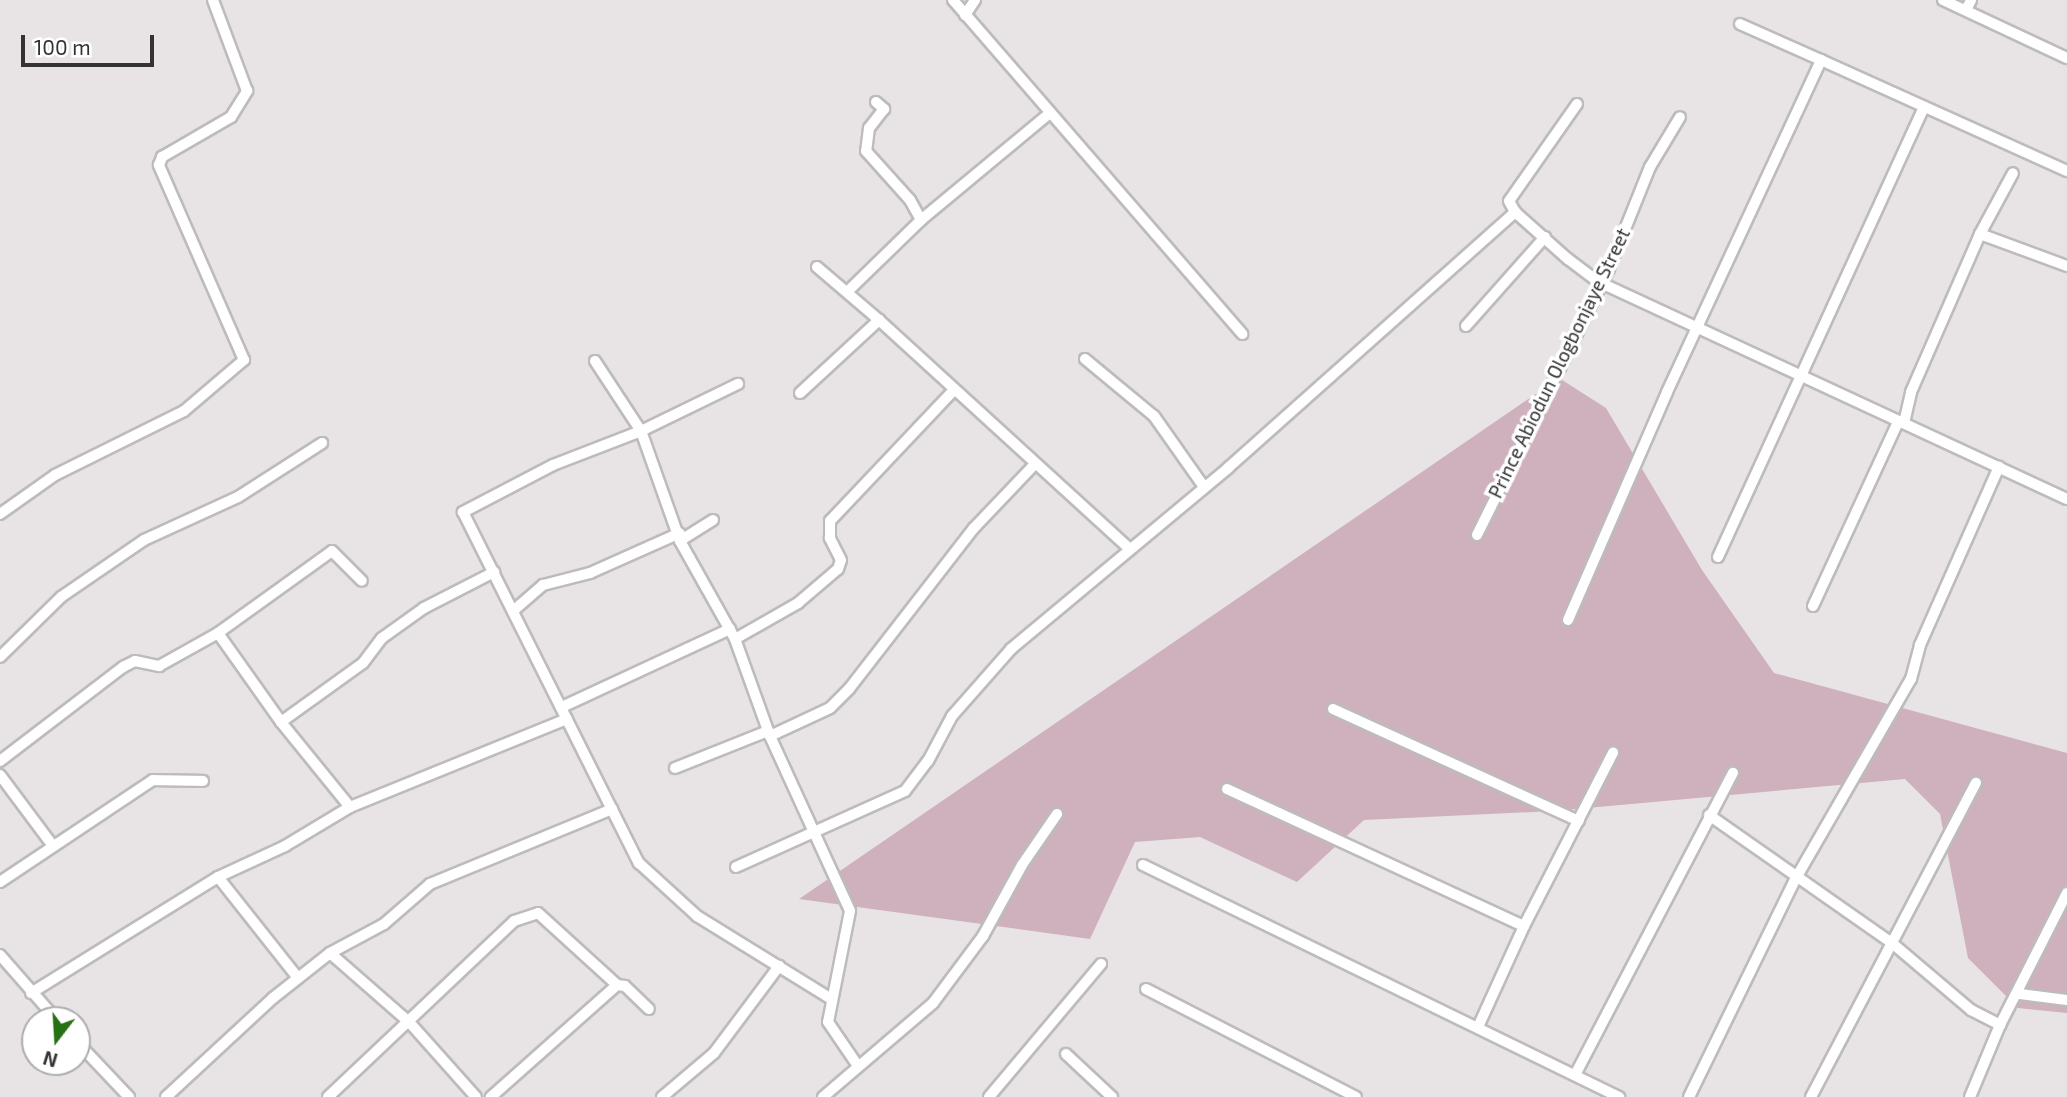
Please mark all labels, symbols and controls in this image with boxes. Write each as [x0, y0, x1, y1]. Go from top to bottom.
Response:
scale bar [24, 21, 158, 65]
text: 100 m [34, 34, 91, 59]
street label: Prince Abiodun Ologbonjaye Street [1483, 224, 1635, 502]
north arrow [21, 1006, 91, 1076]
text: N [40, 1047, 60, 1073]

